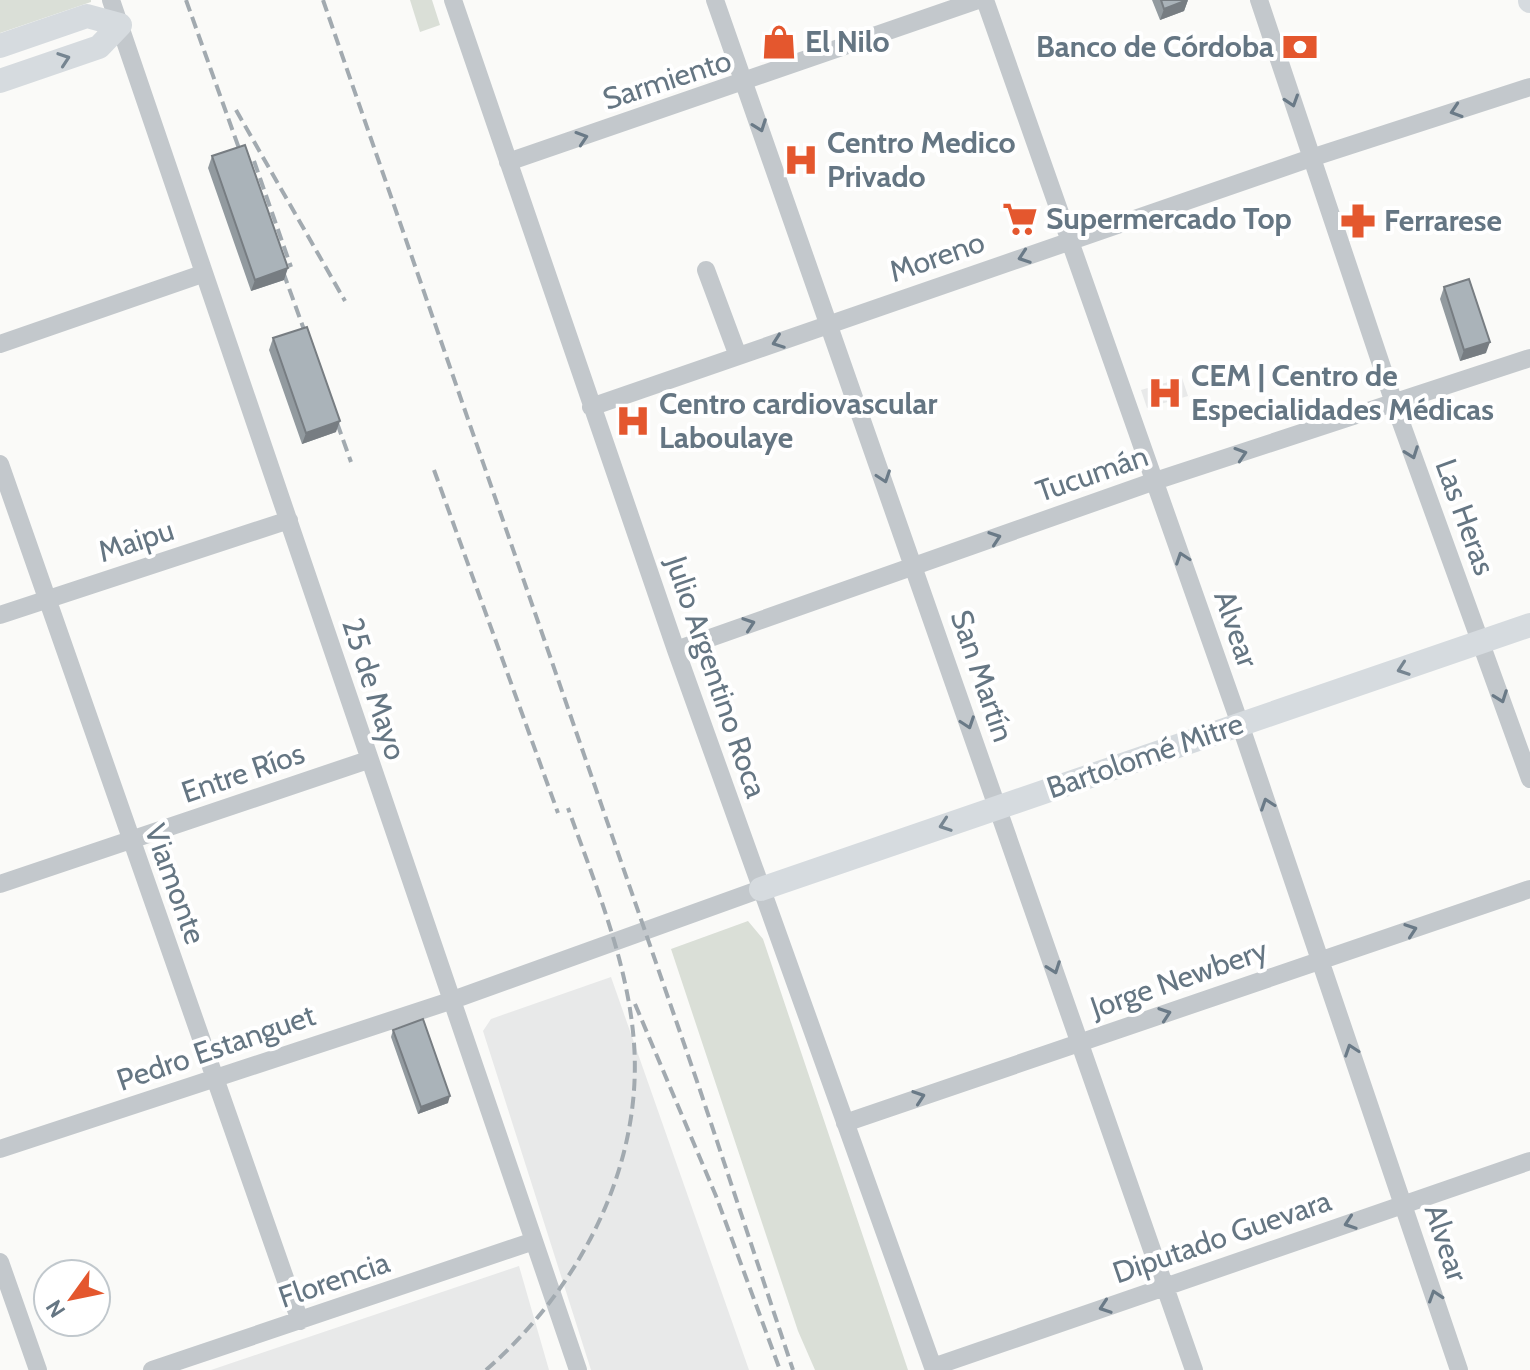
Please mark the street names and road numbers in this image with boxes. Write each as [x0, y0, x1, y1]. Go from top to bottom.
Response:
street label: Sarmiento [598, 41, 736, 118]
street label: Moreno [884, 223, 989, 290]
street label: Tucumán [1031, 437, 1153, 510]
street label: Las Heras [1427, 454, 1504, 580]
street label: Maipu [93, 511, 178, 570]
street label: Julio Argentino Roca [657, 550, 775, 803]
street label: Alvear [1206, 586, 1267, 673]
street label: San Martín [943, 605, 1022, 747]
street label: 25 de Mayo [334, 613, 415, 764]
street label: Bartolomé Mitre [1042, 705, 1248, 806]
street label: Entre Ríos [177, 734, 309, 811]
street label: Viamonte [137, 819, 214, 949]
street label: Jorge Newbery [1085, 931, 1272, 1026]
street label: Pedro Estanguet [112, 996, 320, 1099]
street label: Diputado Guevara [1108, 1182, 1336, 1291]
street label: Alvear [1417, 1200, 1476, 1287]
street label: Florencia [274, 1243, 395, 1316]

